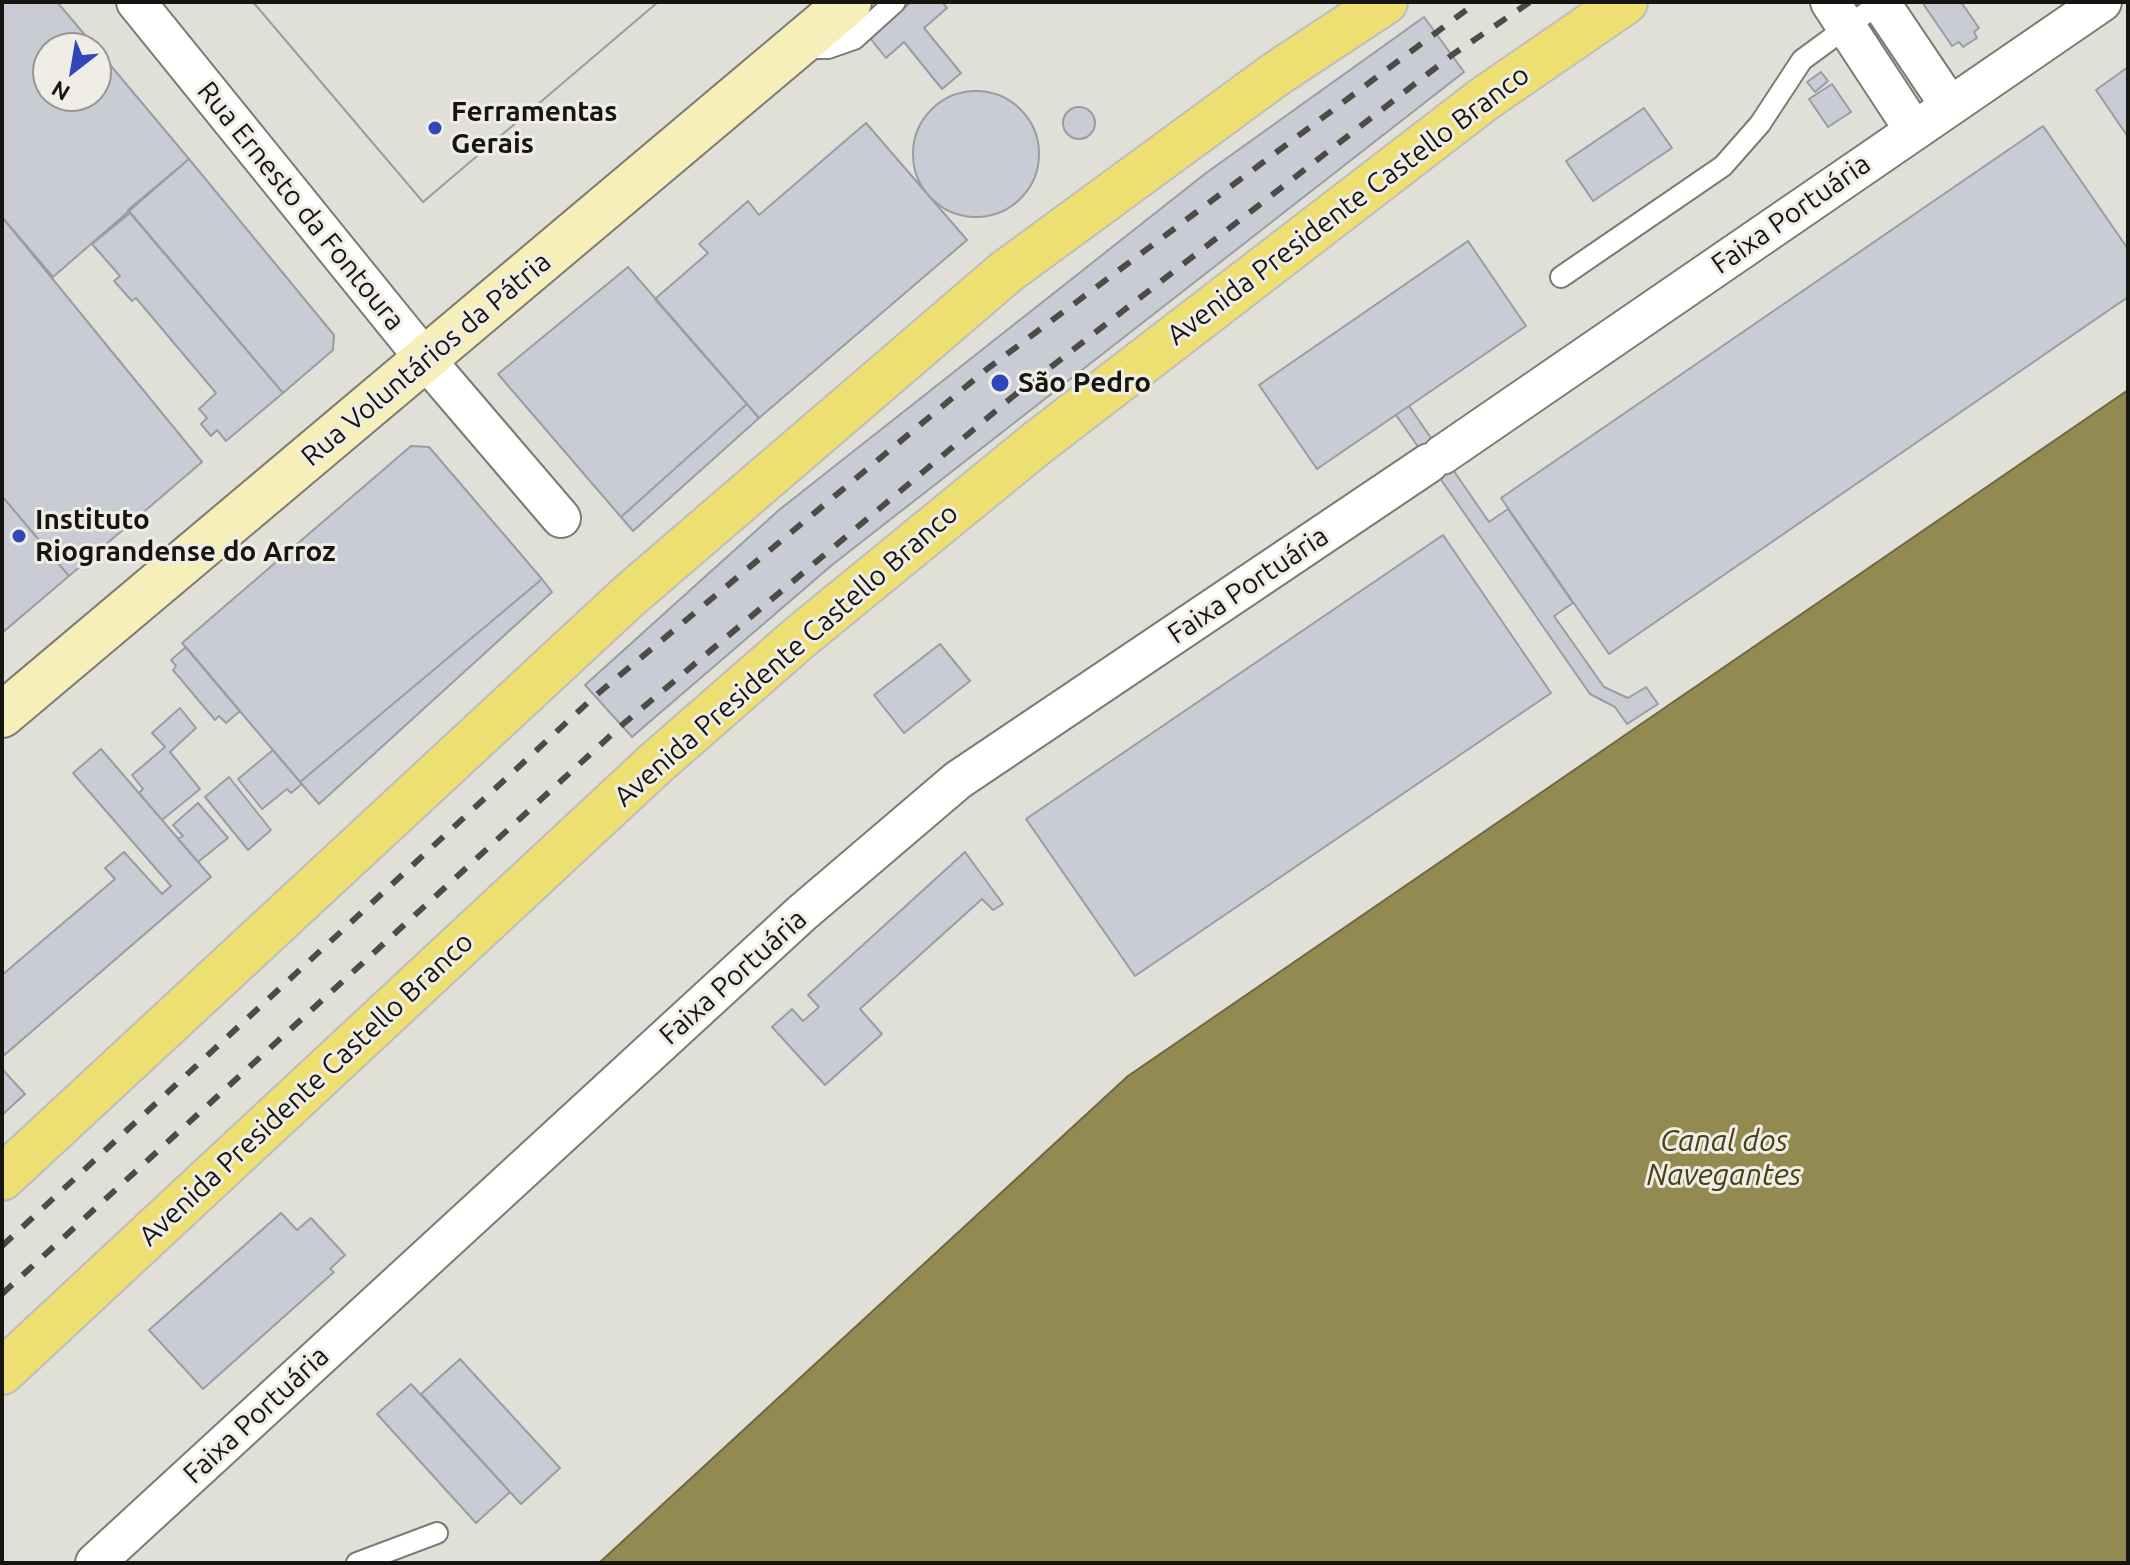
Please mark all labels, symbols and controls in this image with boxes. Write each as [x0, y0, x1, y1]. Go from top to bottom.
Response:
north arrow [32, 32, 112, 112]
street label: Avenida Presidente Castello Branco [1160, 58, 1536, 352]
street label: Rua Ernesto da Fontoura [190, 75, 412, 337]
text: N [47, 76, 74, 106]
place label: Ferramentas Gerais [451, 95, 617, 161]
marker: Ferramentas Gerais [426, 119, 444, 137]
street label: Faixa Portuária [1705, 147, 1877, 281]
street label: Rua Voluntários da Pátria [294, 245, 558, 473]
place label: São Pedro [1018, 366, 1151, 400]
marker: São Pedro [989, 372, 1011, 394]
street label: Avenida Presidente Castello Branco [607, 496, 965, 814]
place label: Instituto Riograndense do Arroz [35, 503, 336, 569]
street label: Faixa Portuária [1161, 519, 1335, 651]
marker: Instituto Riograndense do Arroz [10, 527, 28, 545]
street label: Faixa Portuária [653, 902, 813, 1052]
street label: Avenida Presidente Castello Branco [132, 925, 480, 1253]
water label: Canal dos Navegantes [1647, 1123, 1801, 1194]
street label: Faixa Portuária [176, 1339, 336, 1491]

